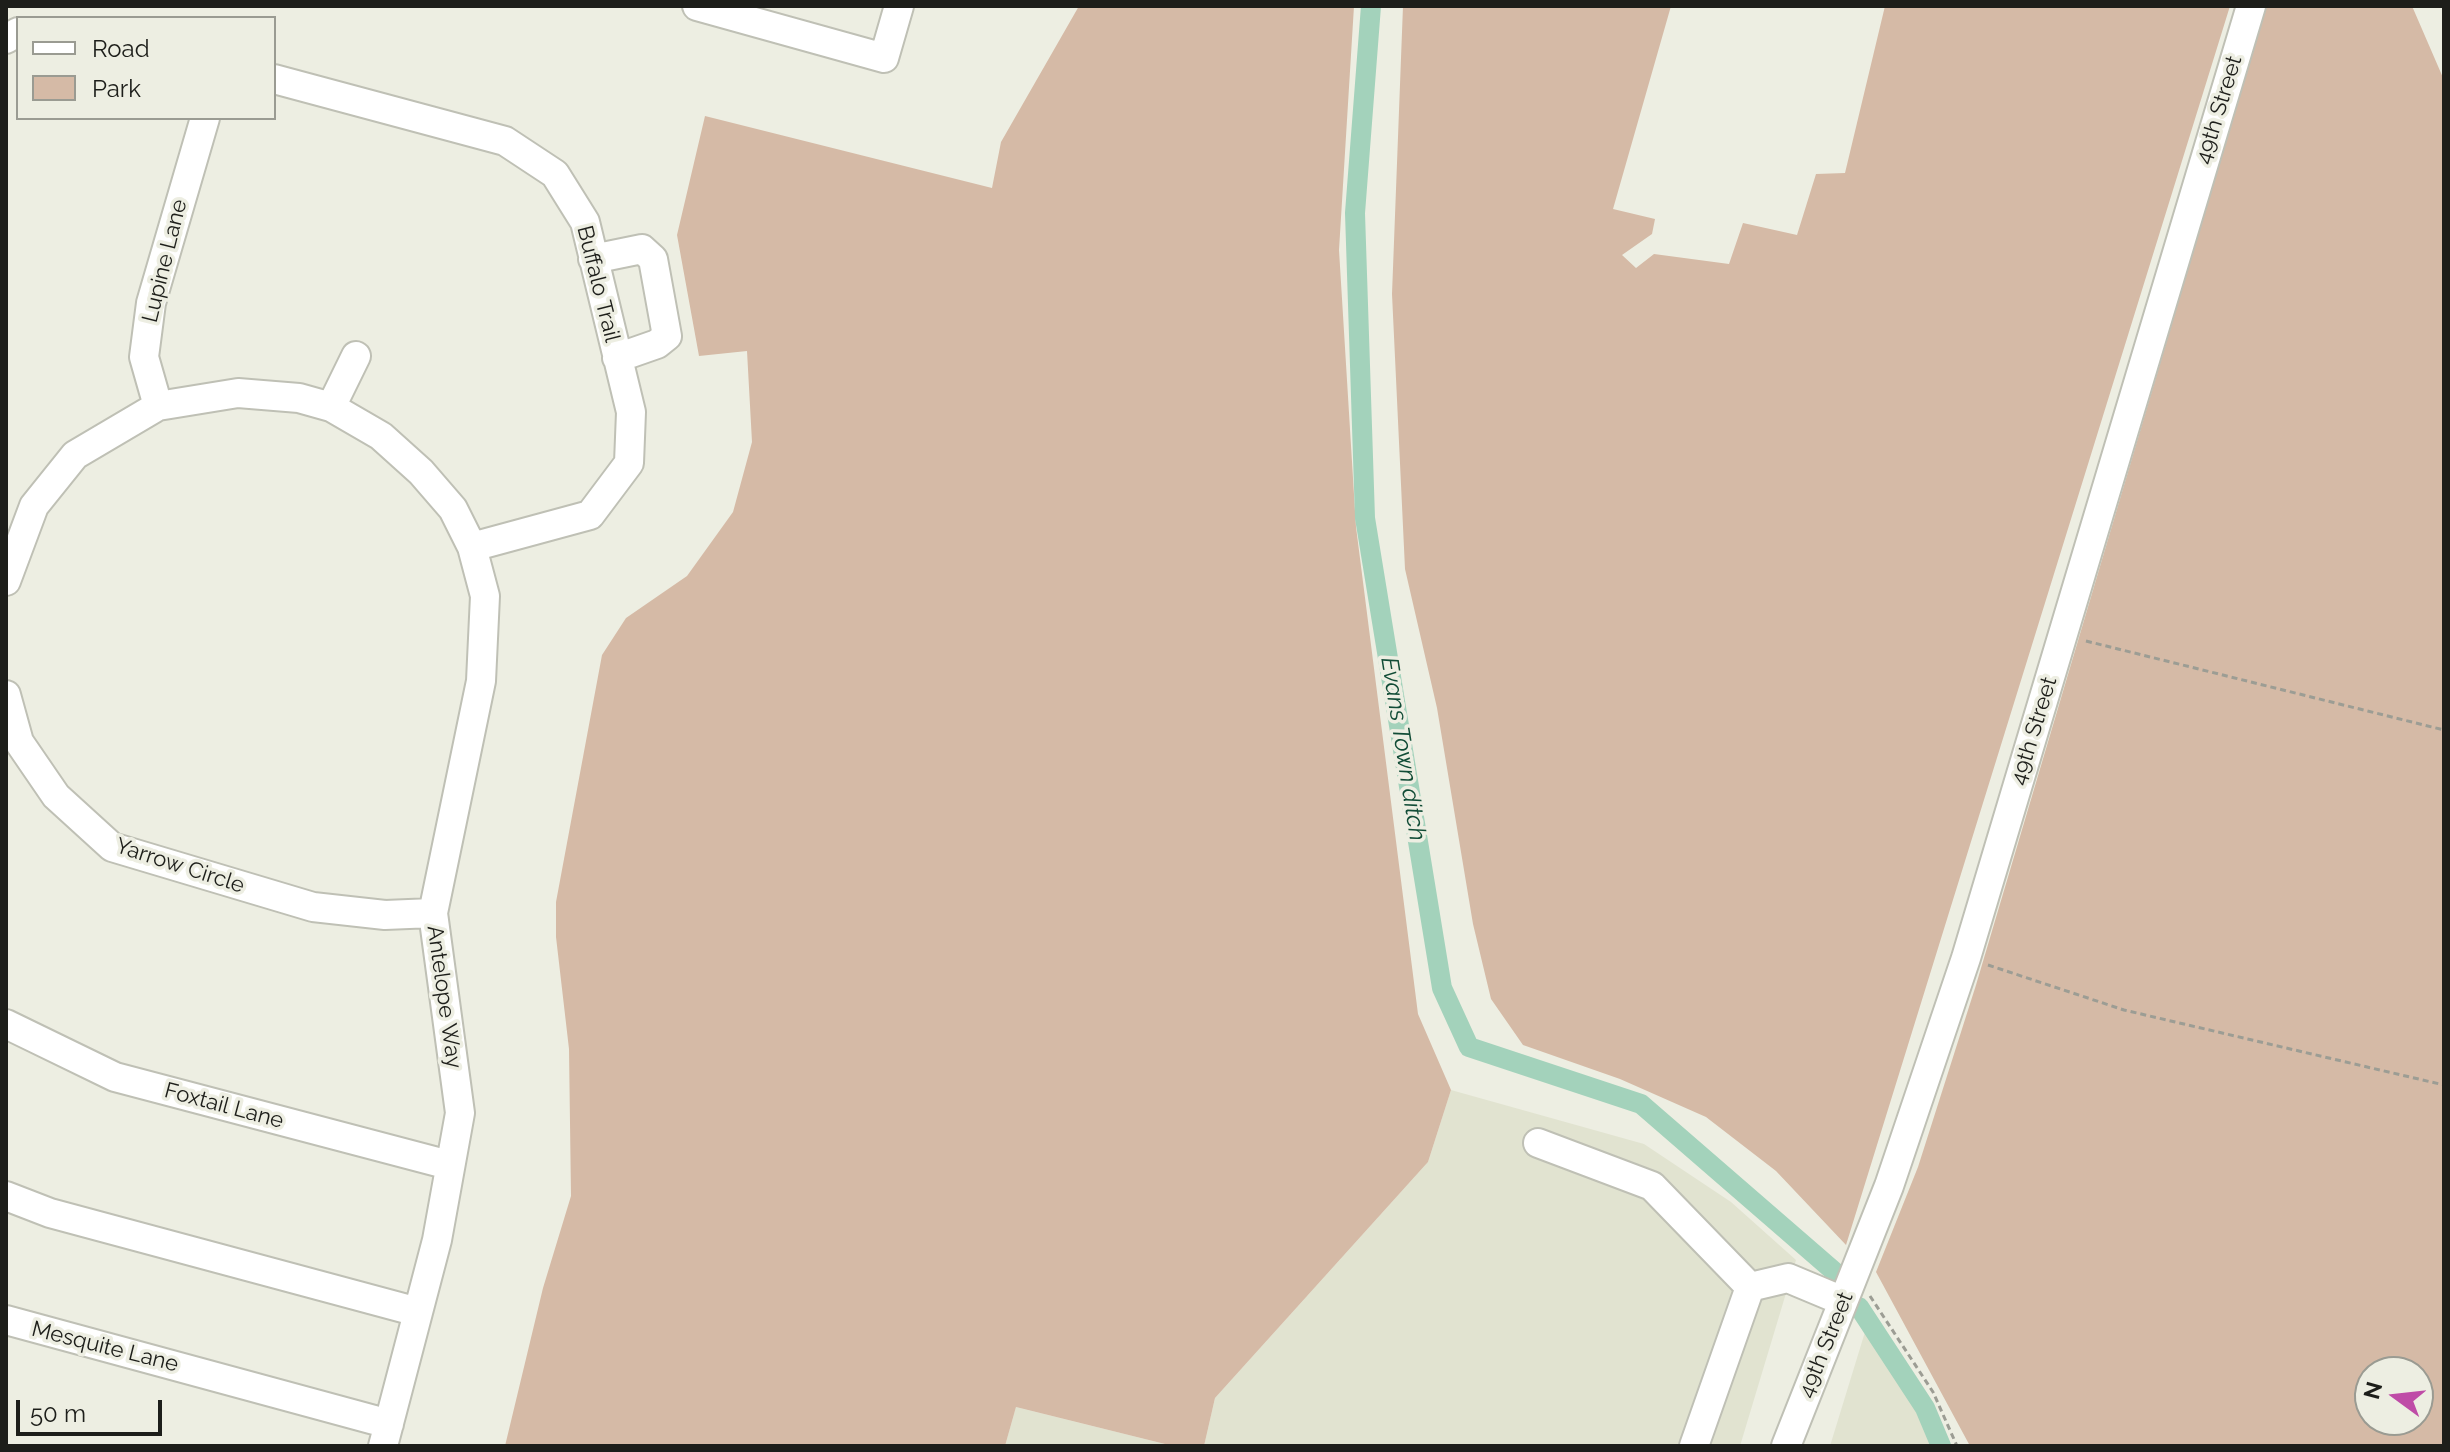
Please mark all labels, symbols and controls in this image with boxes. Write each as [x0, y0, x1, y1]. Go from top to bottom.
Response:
legend [16, 16, 276, 120]
text: Road [92, 34, 150, 63]
street label: 49th Street [2190, 53, 2248, 167]
text: Park [92, 74, 141, 103]
street label: Lupine Lane [137, 197, 193, 325]
street label: Buffalo Trail [571, 223, 625, 345]
water label: Evans Town ditch [1374, 655, 1432, 843]
street label: 49th Street [2005, 674, 2063, 788]
street label: Yarrow Circle [112, 833, 248, 899]
street label: Antelope Way [421, 924, 467, 1070]
street label: Foxtail Lane [162, 1077, 286, 1135]
street label: 49th Street [1793, 1288, 1859, 1402]
street label: Mesquite Lane [29, 1316, 181, 1378]
north arrow [2354, 1356, 2434, 1436]
text: N [2358, 1379, 2387, 1402]
scale bar [20, 1384, 166, 1434]
text: 50 m [30, 1399, 86, 1428]

